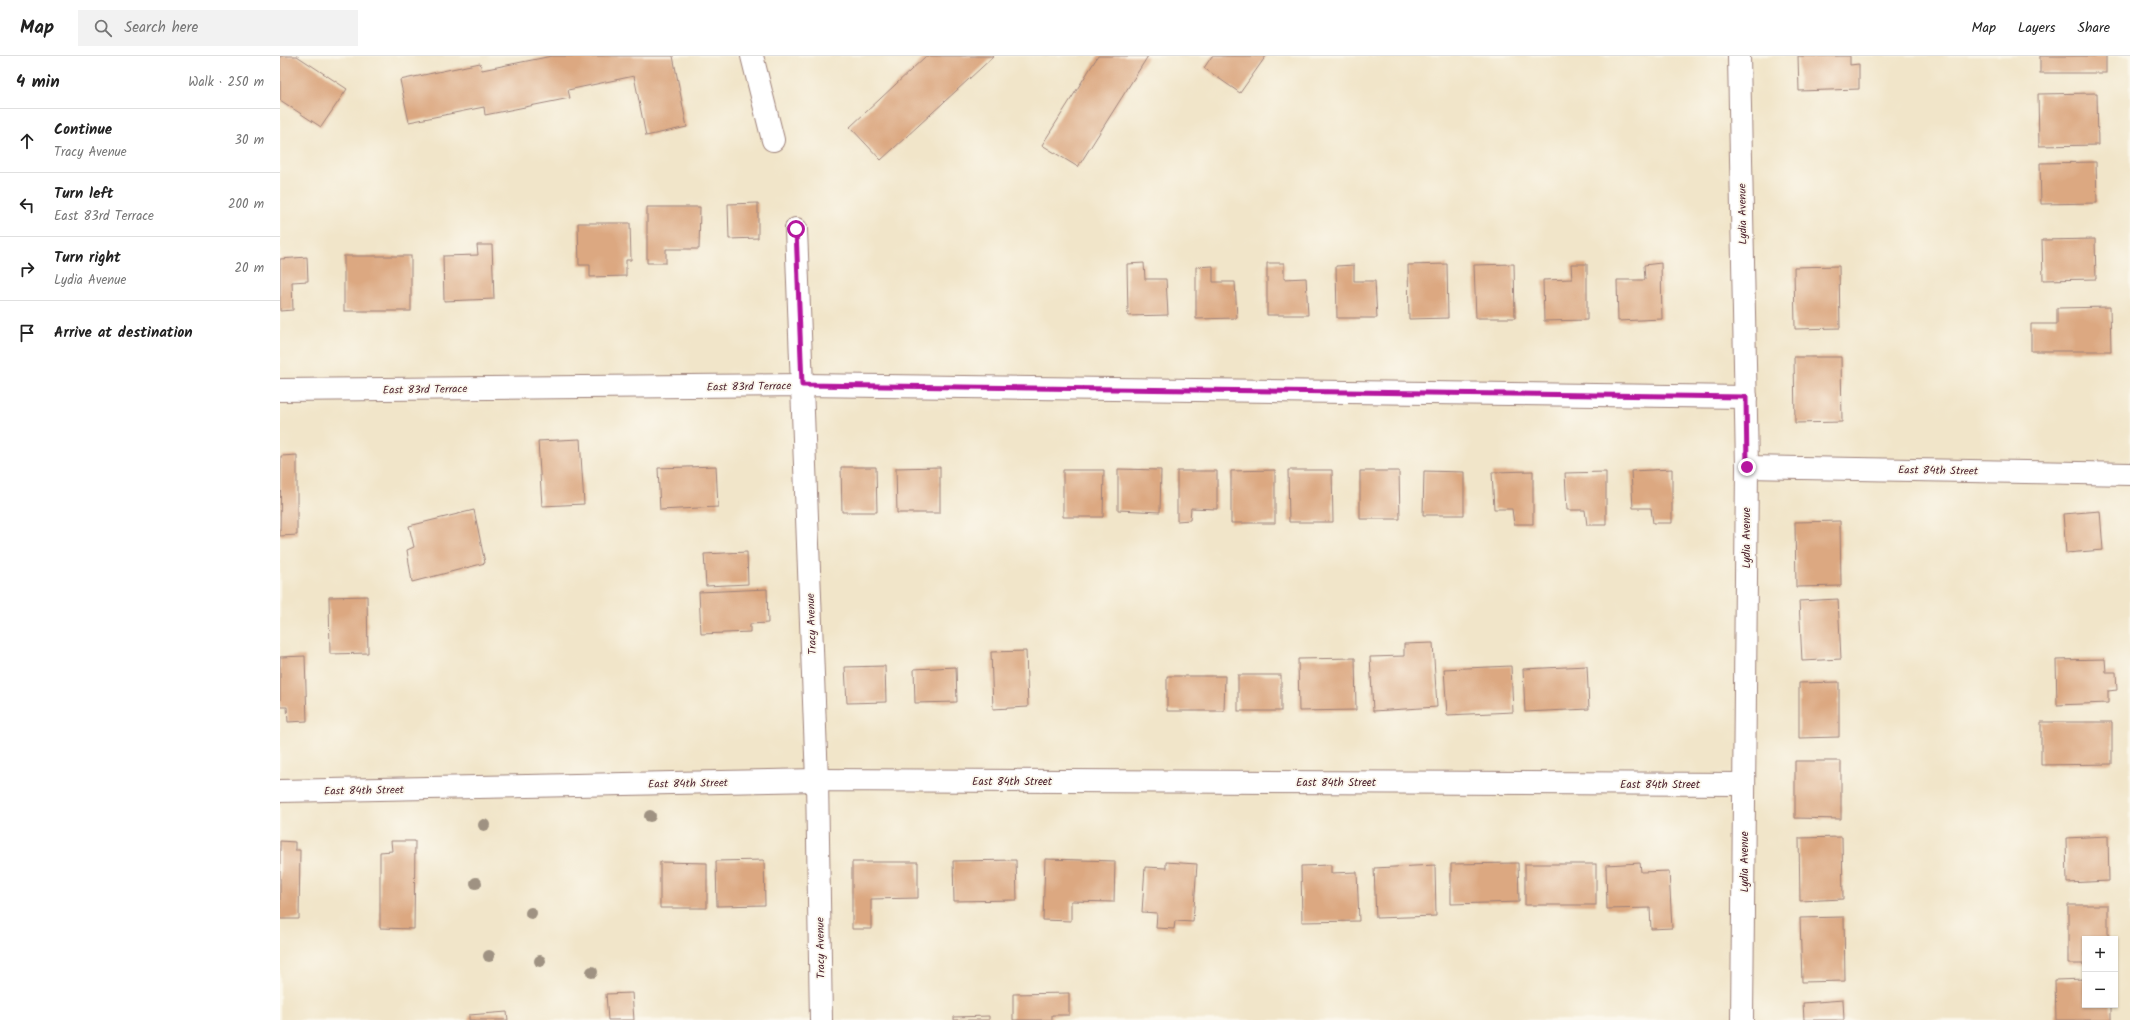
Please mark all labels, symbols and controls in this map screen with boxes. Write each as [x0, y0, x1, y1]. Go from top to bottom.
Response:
search box [78, 10, 358, 46]
text: Map [20, 13, 54, 43]
text: Search here [124, 16, 198, 40]
icon: search [92, 17, 114, 39]
text: Map [1972, 17, 1996, 39]
text: Layers [2018, 17, 2056, 39]
text: Share [2078, 17, 2110, 39]
text: 4 min [16, 69, 60, 96]
text: Walk · 250 m [188, 72, 264, 93]
text: Continue [54, 118, 112, 142]
icon: ahead [16, 130, 38, 152]
text: 30 m [235, 130, 264, 151]
text: Tracy Avenue [54, 142, 127, 163]
text: Turn left [54, 182, 114, 206]
street label: Lydia Avenue [1733, 183, 1753, 245]
icon: left [16, 194, 38, 216]
text: 200 m [228, 194, 264, 215]
text: East 83rd Terrace [54, 206, 154, 227]
route start [787, 220, 805, 238]
text: Turn right [54, 246, 121, 270]
icon: right [16, 258, 38, 280]
text: 20 m [234, 258, 264, 279]
text: Lydia Avenue [54, 270, 126, 291]
text: Arrive at destination [54, 321, 193, 345]
icon: arrive [16, 322, 38, 344]
street label: East 83rd Terrace [707, 377, 791, 397]
street label: East 83rd Terrace [383, 380, 467, 400]
route end [1738, 458, 1756, 476]
street label: East 84th Street [1898, 461, 1979, 481]
street label: Lydia Avenue [1738, 507, 1756, 569]
street label: Tracy Avenue [802, 593, 822, 655]
street label: East 84th Street [972, 773, 1053, 791]
street label: East 84th Street [648, 774, 729, 794]
street label: East 84th Street [1296, 774, 1377, 792]
street label: East 84th Street [1620, 776, 1701, 794]
street label: East 84th Street [324, 781, 405, 801]
street label: Lydia Avenue [1736, 831, 1754, 893]
street label: Tracy Avenue [811, 917, 831, 979]
map controls [2082, 936, 2118, 1008]
button: + [2082, 936, 2118, 972]
button: − [2082, 972, 2118, 1008]

